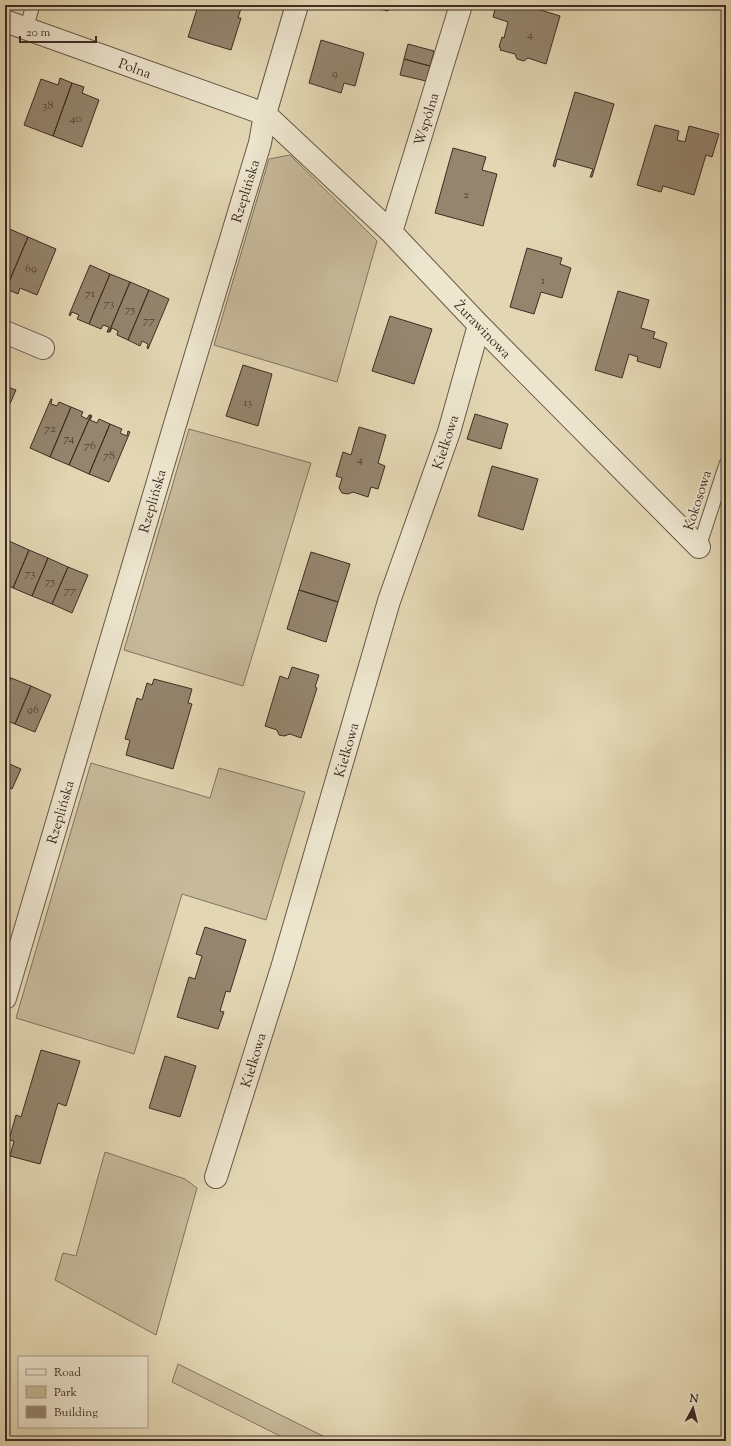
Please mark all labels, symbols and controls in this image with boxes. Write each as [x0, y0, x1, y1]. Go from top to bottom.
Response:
scale bar [20, 18, 96, 44]
text: 20 m [26, 24, 51, 42]
house number: 4 [527, 26, 533, 44]
street label: Polna [115, 55, 154, 85]
house number: 9 [332, 65, 338, 83]
street label: Wspólna [410, 90, 446, 148]
house number: 38 [43, 97, 53, 115]
house number: 40 [70, 110, 82, 128]
street label: Rzeplińska [228, 157, 266, 226]
house number: 2 [463, 186, 469, 204]
house number: 69 [25, 260, 37, 278]
house number: 1 [541, 272, 545, 290]
house number: 71 [85, 285, 95, 303]
house number: 73 [104, 295, 115, 313]
street label: Żurawinowa [449, 297, 515, 364]
house number: 75 [125, 301, 135, 319]
house number: 77 [143, 312, 155, 330]
house number: 13 [244, 394, 253, 412]
street label: Kiełkowa [429, 412, 465, 472]
house number: 72 [44, 420, 56, 438]
house number: 74 [63, 430, 75, 448]
house number: 76 [84, 437, 96, 455]
house number: 78 [103, 447, 115, 465]
house number: 4 [357, 451, 363, 469]
street label: Rzeplińska [135, 467, 173, 536]
street label: Kokosowa [680, 468, 718, 533]
house number: 73 [25, 565, 36, 583]
house number: 75 [45, 573, 55, 591]
house number: 77 [64, 582, 76, 600]
house number: 96 [27, 701, 39, 719]
street label: Kiełkowa [331, 720, 365, 780]
street label: Rzeplińska [43, 778, 81, 847]
street label: Kiełkowa [237, 1030, 273, 1090]
legend [18, 1356, 148, 1428]
text: Road [54, 1364, 81, 1382]
text: Park [54, 1384, 77, 1402]
north arrow [673, 1388, 713, 1428]
text: N [688, 1390, 700, 1408]
text: Building [54, 1404, 98, 1422]

